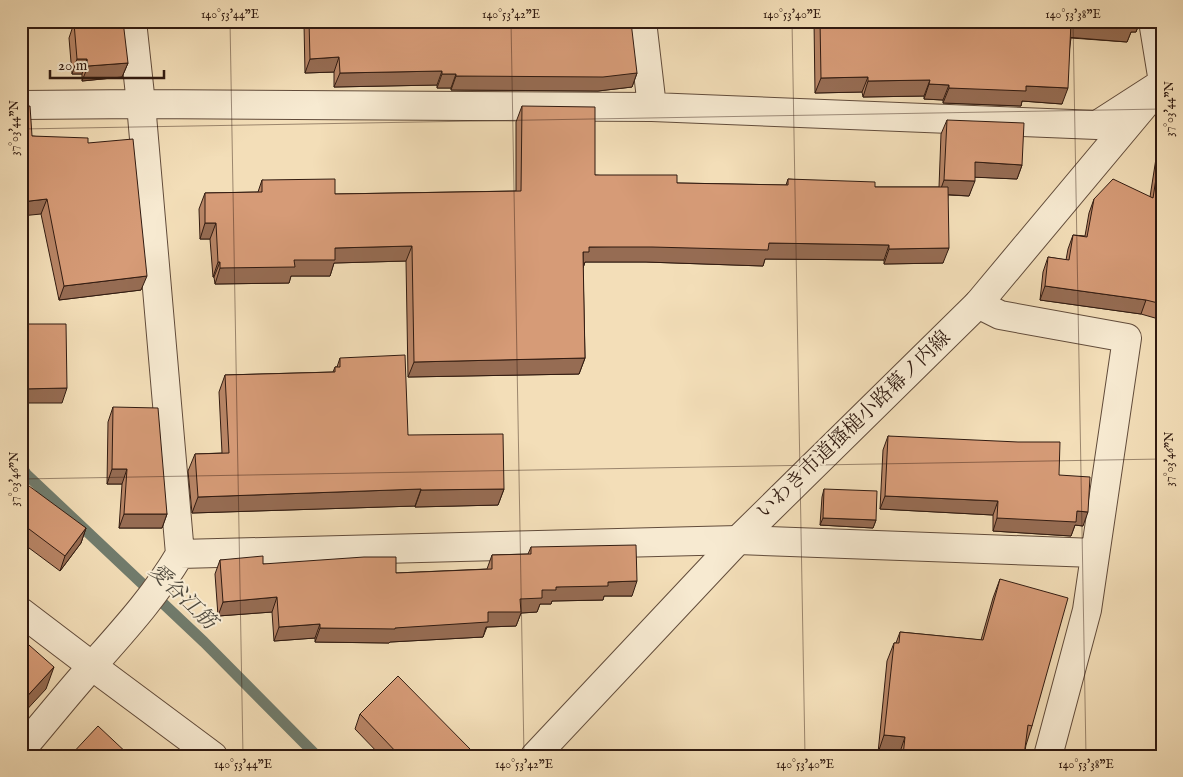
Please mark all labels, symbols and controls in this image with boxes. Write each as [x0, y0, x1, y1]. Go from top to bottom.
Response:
text: 140°53'44"E [201, 7, 259, 22]
text: 140°53'42"E [482, 7, 540, 22]
text: 140°53'40"E [763, 7, 821, 22]
text: 140°53'38"E [1045, 7, 1101, 22]
scale bar [50, 48, 164, 80]
text: 20 m [58, 56, 88, 75]
text: 37°03'44"N [1162, 81, 1177, 137]
text: 37°03'44"N [7, 100, 22, 156]
street label: いわき市道搔槌小路幕ノ内線 [752, 326, 956, 524]
text: 37°03'46"N [1162, 431, 1177, 486]
text: 37°03'46"N [7, 451, 22, 506]
water label: 愛谷江筋 [142, 558, 224, 638]
text: 140°53'44"E [214, 757, 272, 772]
text: 140°53'42"E [495, 757, 553, 772]
text: 140°53'40"E [776, 757, 834, 772]
text: 140°53'38"E [1058, 757, 1114, 772]

